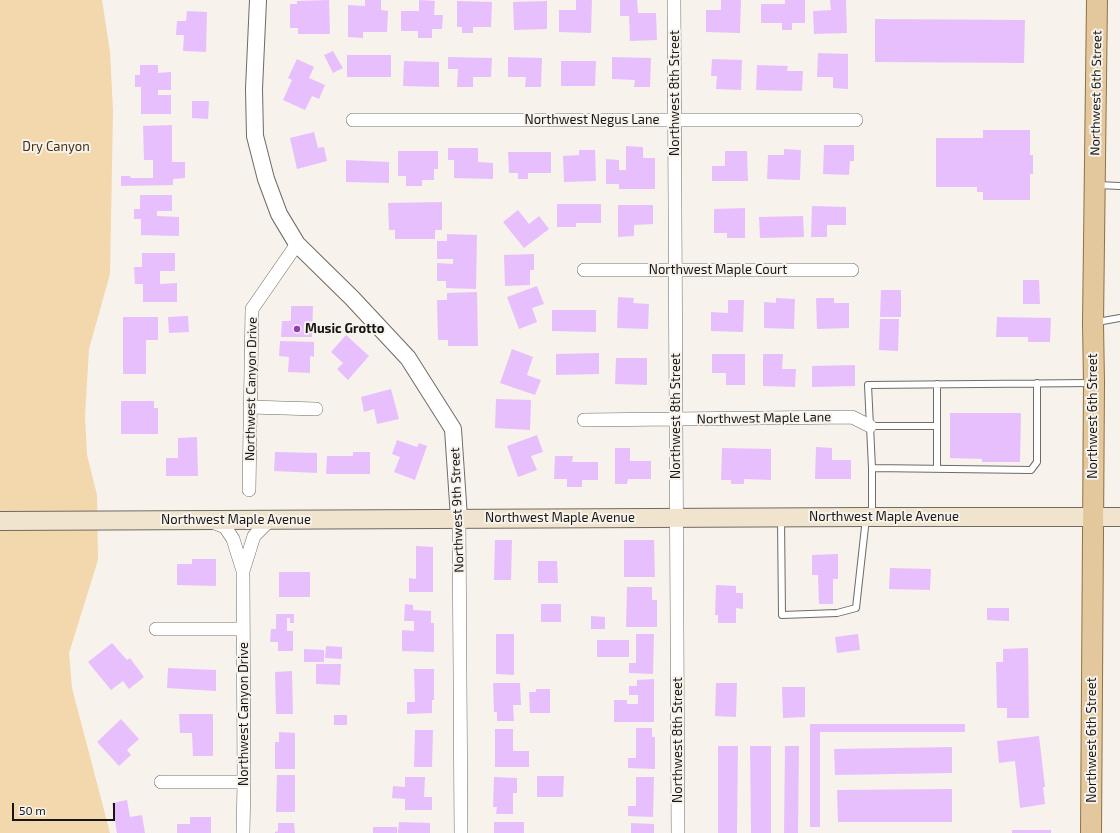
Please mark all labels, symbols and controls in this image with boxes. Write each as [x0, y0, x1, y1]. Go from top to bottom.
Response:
street label: Northwest 8th Street [667, 30, 683, 156]
street label: Northwest 6th Street [1087, 30, 1105, 156]
street label: Northwest Negus Lane [524, 112, 660, 128]
park label: Dry Canyon [22, 139, 90, 155]
street label: Northwest Maple Court [649, 262, 787, 278]
street label: Northwest Canyon Drive [242, 317, 260, 461]
place label: Music Grotto [305, 321, 384, 337]
marker: Music Grotto [292, 324, 302, 334]
street label: Northwest 8th Street [668, 353, 684, 479]
street label: Northwest 6th Street [1085, 353, 1101, 479]
street label: Northwest Maple Lane [697, 409, 831, 427]
street label: Northwest 9th Street [447, 447, 467, 573]
street label: Northwest Maple Avenue [809, 509, 959, 525]
street label: Northwest Maple Avenue [485, 510, 635, 526]
street label: Northwest Maple Avenue [161, 512, 311, 528]
street label: Northwest Canyon Drive [236, 642, 252, 786]
street label: Northwest 8th Street [670, 677, 686, 803]
street label: Northwest 6th Street [1084, 677, 1100, 803]
scale bar [14, 795, 117, 821]
text: 50 m [19, 803, 46, 817]

